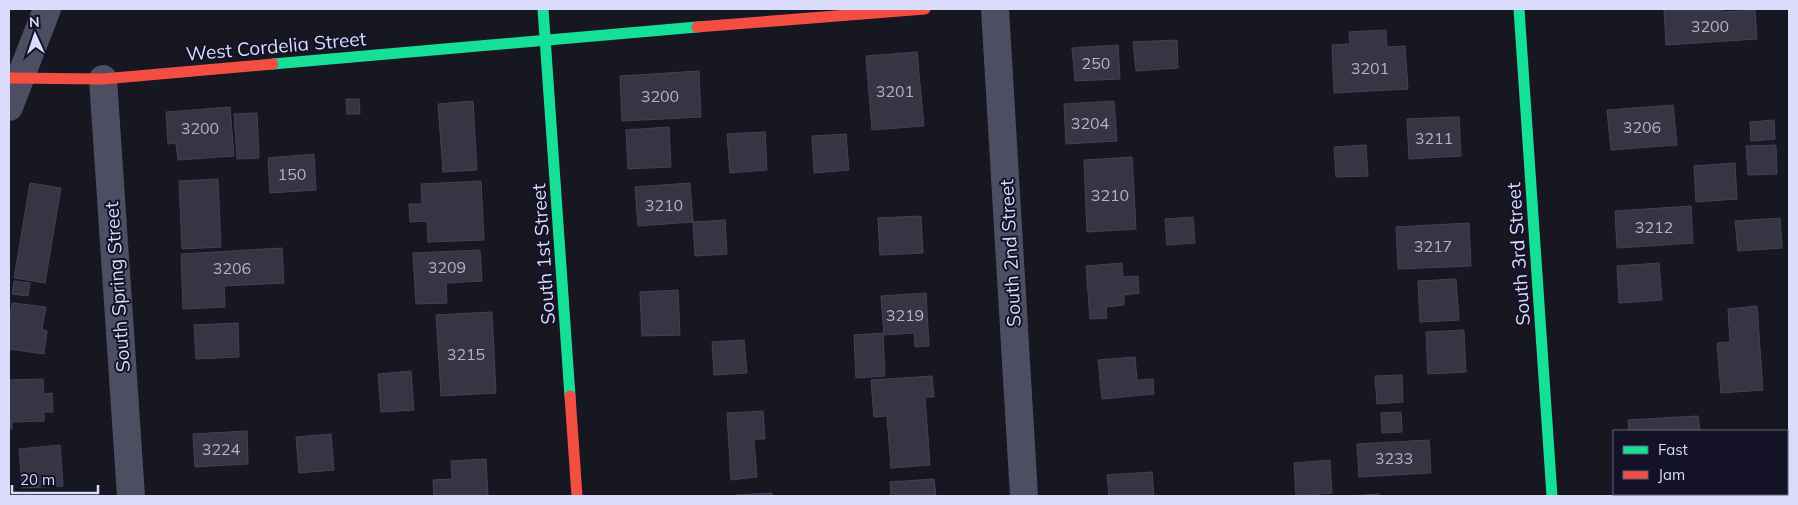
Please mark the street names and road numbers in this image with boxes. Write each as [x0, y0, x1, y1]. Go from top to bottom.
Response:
street label: West Cordelia Street [185, 26, 368, 66]
street label: South 2nd Street [994, 178, 1026, 327]
street label: South 3rd Street [1501, 181, 1535, 326]
street label: South 1st Street [526, 182, 560, 325]
street label: South Spring Street [99, 200, 135, 373]

